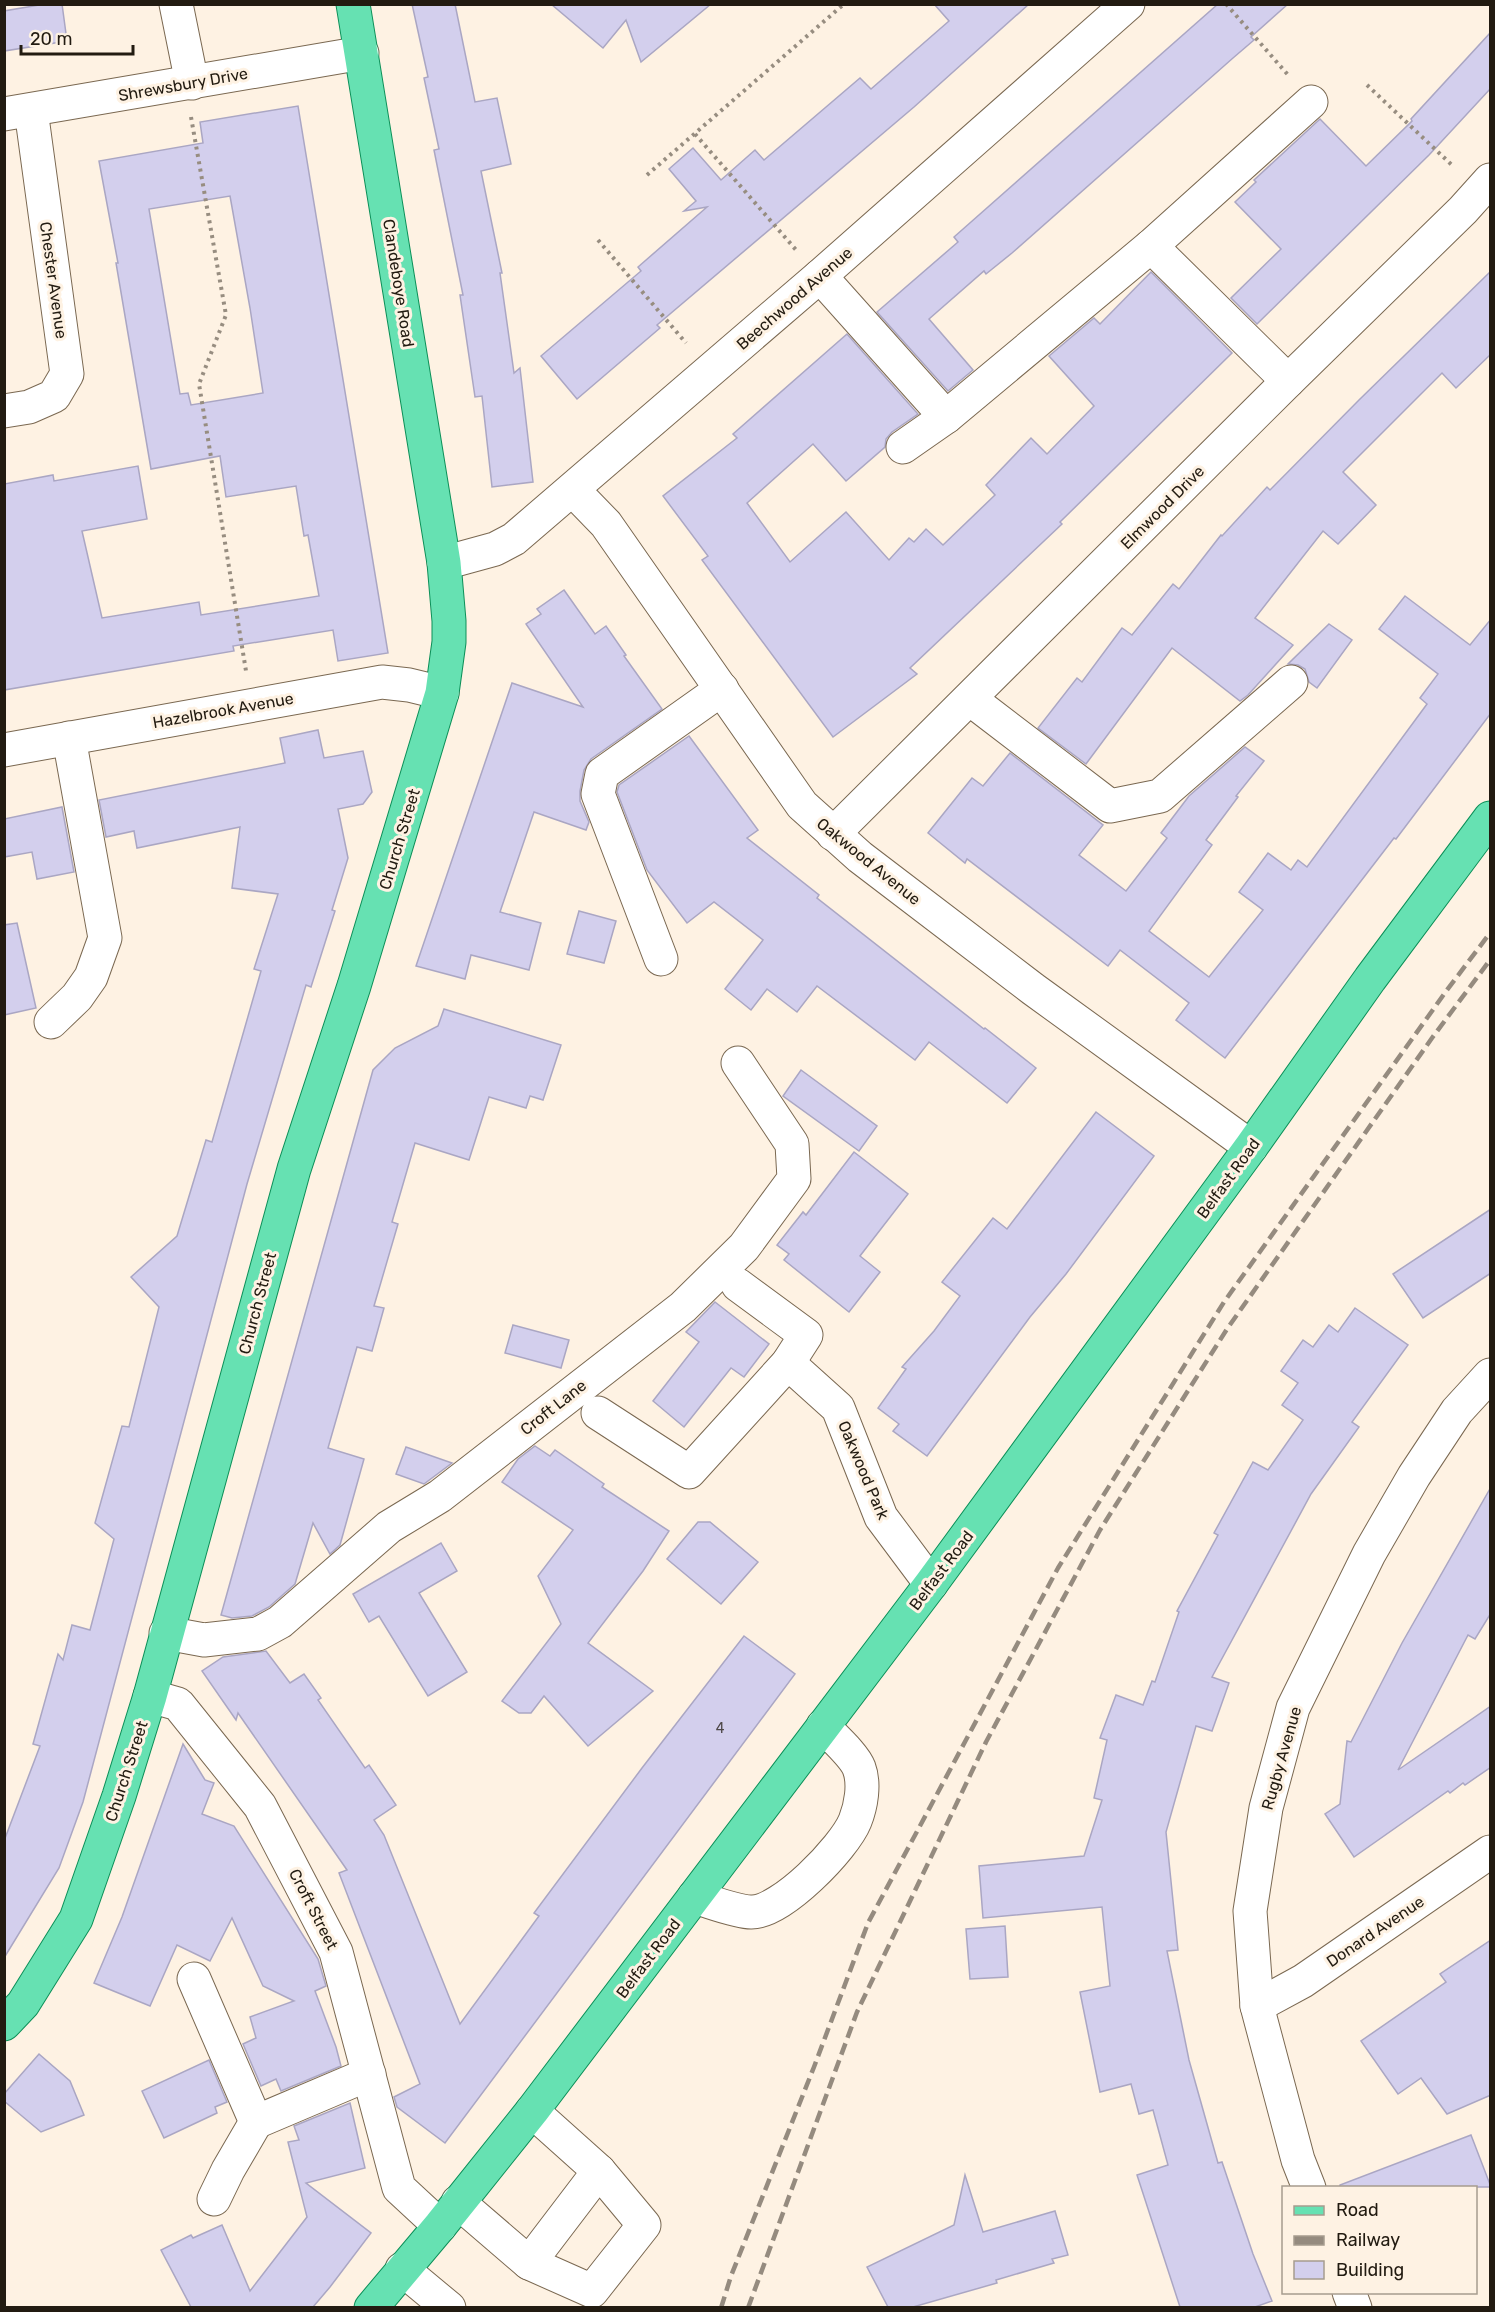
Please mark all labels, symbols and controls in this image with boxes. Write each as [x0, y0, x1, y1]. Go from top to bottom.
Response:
scale bar [21, 18, 134, 56]
text: 20 m [30, 28, 72, 50]
street label: Shrewsbury Drive [117, 64, 249, 105]
street label: Clandeboye Road [379, 218, 418, 348]
street label: Chester Avenue [36, 220, 71, 340]
street label: Beechwood Avenue [733, 243, 856, 354]
street label: Elmwood Drive [1117, 461, 1208, 553]
street label: Hazelbrook Avenue [151, 689, 295, 732]
street label: Church Street [375, 786, 424, 892]
street label: Oakwood Avenue [813, 814, 924, 909]
street label: Belfast Road [1193, 1134, 1264, 1222]
street label: Church Street [235, 1250, 280, 1356]
street label: Croft Lane [517, 1376, 590, 1439]
street label: Oakwood Park [834, 1418, 893, 1523]
street label: Belfast Road [905, 1527, 977, 1614]
street label: Rugby Avenue [1258, 1704, 1305, 1812]
street label: Church Street [101, 1718, 152, 1824]
house number: 4 [716, 1720, 725, 1737]
street label: Croft Street [285, 1866, 342, 1953]
street label: Donard Avenue [1323, 1892, 1428, 1971]
street label: Belfast Road [612, 1915, 684, 2002]
legend [1282, 2186, 1477, 2294]
text: Road [1336, 2199, 1379, 2221]
text: Railway [1336, 2229, 1400, 2251]
text: Building [1336, 2259, 1404, 2281]

